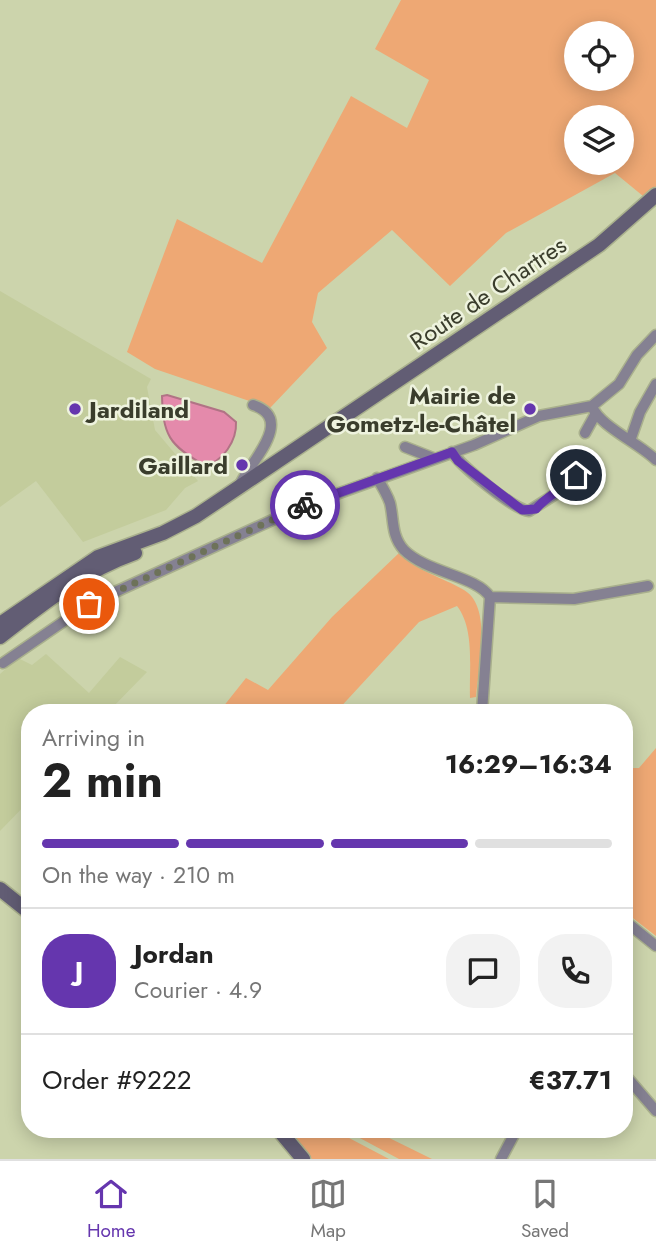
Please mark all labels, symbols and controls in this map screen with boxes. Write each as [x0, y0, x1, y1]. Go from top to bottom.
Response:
map controls [564, 21, 634, 175]
button: locate [564, 21, 634, 91]
button: layers [564, 105, 634, 175]
street label: Route de Chartres [403, 228, 573, 358]
place label: Mairie de Gometz-le-Châtel [326, 378, 516, 441]
place label: Jardiland [85, 392, 189, 427]
marker: Jardiland [67, 401, 83, 417]
marker: Mairie de Gometz-le-Châtel [522, 401, 538, 417]
pin [546, 445, 606, 505]
place label: Gaillard [138, 448, 228, 483]
icon: home [557, 456, 595, 494]
marker: Gaillard [234, 457, 250, 473]
courier [270, 470, 340, 540]
icon: bike [286, 486, 324, 524]
pin [59, 574, 119, 634]
icon: bag [70, 585, 108, 623]
text: Arriving in [42, 721, 145, 755]
text: 16:29–16:34 [445, 745, 612, 783]
text: 2 min [42, 748, 163, 814]
text: On the way · 210 m [42, 858, 235, 892]
button: chat [446, 934, 520, 1008]
button: phone [538, 934, 612, 1008]
text: Jordan [134, 935, 214, 973]
text: J [75, 952, 83, 990]
text: Courier · 4.9 [134, 973, 262, 1007]
text: Order #9222 [42, 1061, 191, 1099]
text: €37.71 [529, 1061, 612, 1099]
tab: Home [87, 1175, 135, 1244]
tab: Map [309, 1175, 347, 1244]
tab: Saved [521, 1175, 569, 1244]

